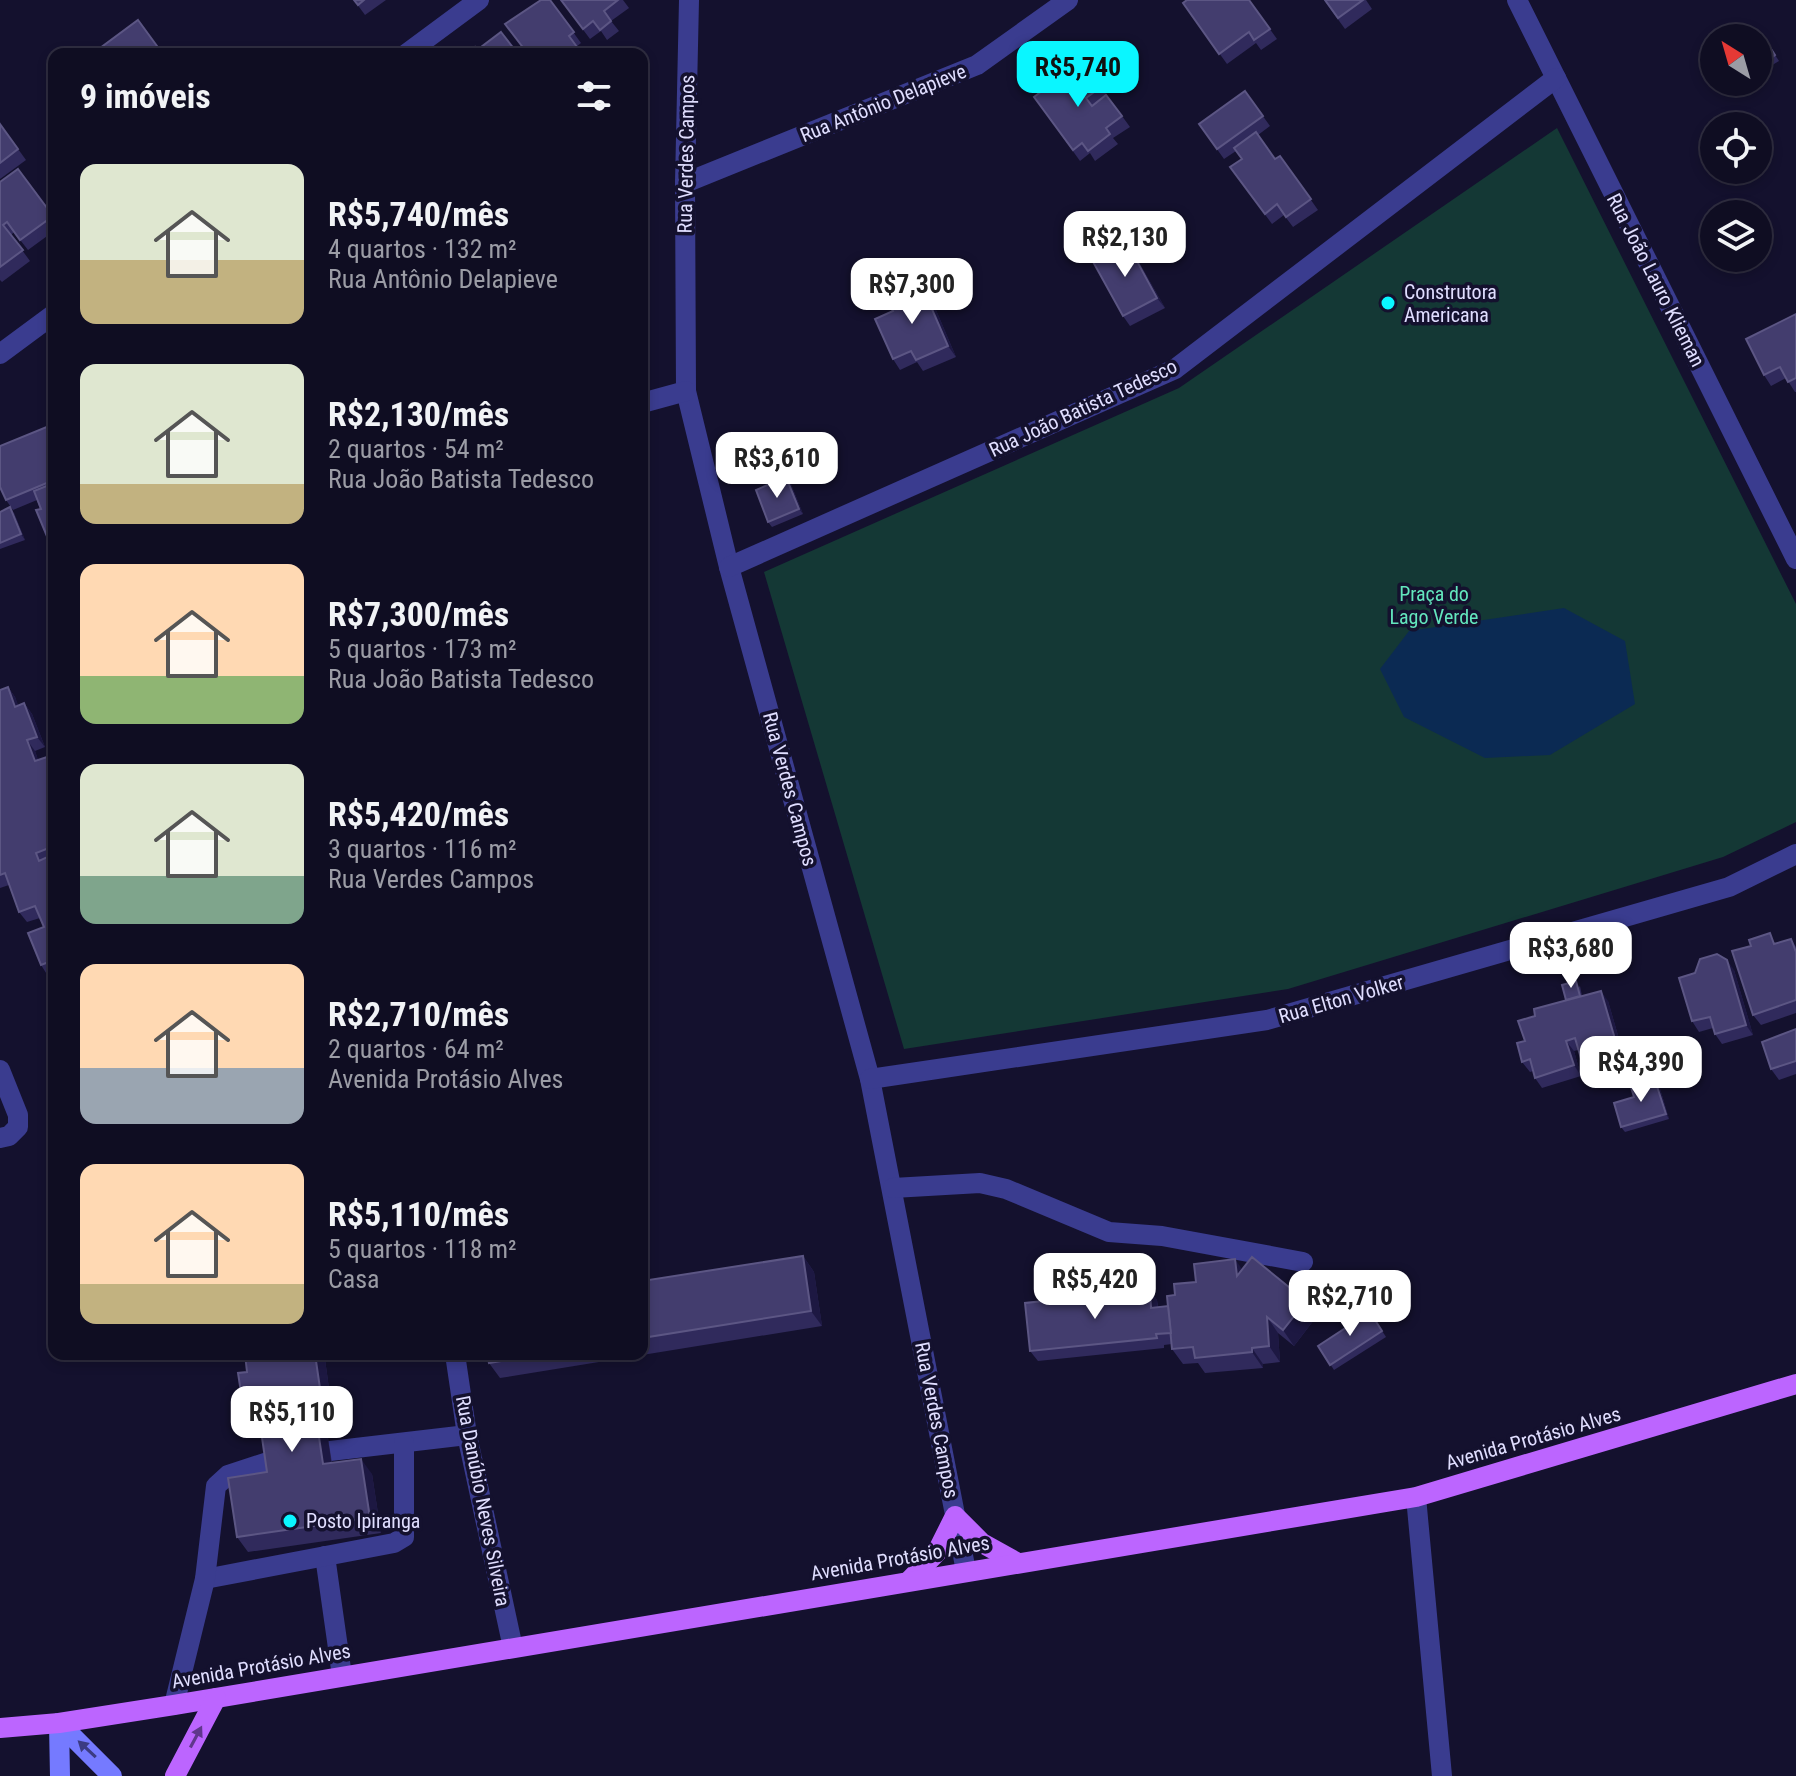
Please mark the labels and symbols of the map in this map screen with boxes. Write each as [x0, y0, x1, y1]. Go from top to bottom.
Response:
north arrow [1700, 24, 1772, 96]
pin: R$5,740 [1004, 41, 1152, 109]
street label: Rua Antônio Delapieve [797, 59, 969, 147]
street label: Rua Verdes Campos [673, 75, 699, 233]
street label: Rua João Lauro Klieman [1602, 189, 1710, 371]
pin: R$2,130 [1051, 211, 1199, 279]
pin: R$7,300 [838, 258, 986, 326]
place label: Construtora Americana [1404, 280, 1497, 327]
marker: Construtora Americana [1379, 294, 1397, 312]
street label: Rua João Batista Tedesco [985, 354, 1181, 462]
pin: R$3,610 [703, 432, 851, 500]
park label: Praça do Lago Verde [1390, 582, 1478, 629]
street label: Rua Verdes Campos [758, 709, 822, 869]
pin: R$3,680 [1497, 922, 1645, 990]
street label: Rua Elton Volker [1276, 970, 1406, 1028]
pin: R$4,390 [1567, 1036, 1715, 1104]
pin: R$5,420 [1021, 1253, 1169, 1321]
pin: R$2,710 [1276, 1270, 1424, 1338]
street label: Rua Verdes Campos [910, 1340, 964, 1500]
pin: R$5,110 [218, 1386, 366, 1454]
street label: Rua Danúbio Neves Silveira [451, 1394, 515, 1608]
street label: Avenida Protásio Alves [1443, 1402, 1623, 1474]
place label: Posto Ipiranga [306, 1509, 420, 1533]
marker: Posto Ipiranga [281, 1512, 299, 1530]
street label: Avenida Protásio Alves [809, 1530, 991, 1586]
street label: Avenida Protásio Alves [170, 1638, 352, 1694]
one-way arrow [189, 1725, 202, 1748]
one-way arrow [77, 1740, 96, 1758]

